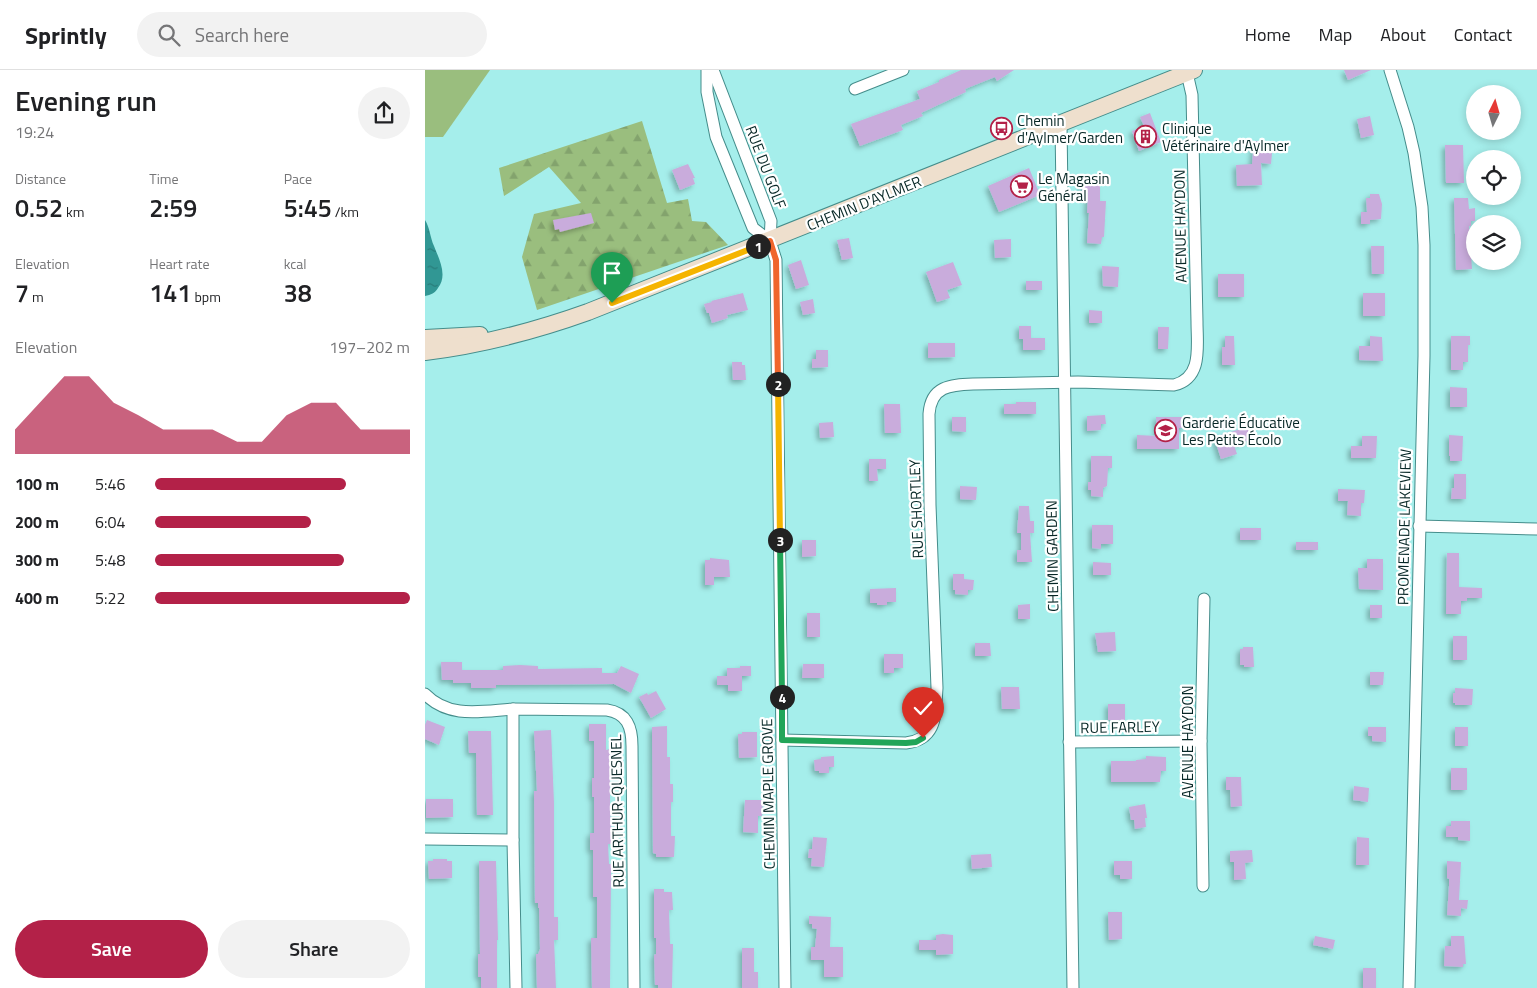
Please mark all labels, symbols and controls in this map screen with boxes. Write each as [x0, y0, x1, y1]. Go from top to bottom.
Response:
search box [137, 12, 487, 57]
text: Sprintly [25, 17, 107, 53]
text: Search here [195, 20, 289, 49]
icon: search [155, 21, 183, 49]
text: Home [1245, 21, 1291, 48]
text: Map [1319, 21, 1352, 48]
text: About [1380, 21, 1426, 48]
text: Contact [1454, 21, 1512, 48]
text: Evening run [15, 79, 157, 122]
north arrow [1466, 85, 1521, 140]
map controls [1466, 85, 1521, 270]
button: share [358, 87, 410, 139]
place label: Chemin d'Aylmer/Garden [1017, 109, 1123, 149]
bus stop icon: Chemin d'Aylmer/Garden [989, 117, 1013, 141]
place label: Clinique Vétérinaire d'Aylmer [1162, 117, 1289, 157]
text: 19:24 [15, 120, 54, 144]
street label: RUE DU GOLF [740, 122, 792, 212]
building icon: Clinique Vétérinaire d'Aylmer [1134, 125, 1158, 149]
button: locate [1466, 150, 1521, 205]
place label: Le Magasin Général [1038, 167, 1110, 207]
text: Distance [15, 168, 66, 189]
text: Time [149, 168, 179, 189]
text: Pace [284, 168, 312, 189]
street label: CHEMIN D'AYLMER [803, 169, 925, 237]
street label: AVENUE HAYDON [1168, 169, 1192, 283]
supermarket icon: Le Magasin Général [1010, 175, 1034, 199]
text: 0.52 [15, 189, 63, 227]
text: 2:59 [149, 189, 197, 227]
text: 5:45 [284, 189, 332, 227]
text: km [63, 201, 84, 222]
text: /km [332, 201, 359, 222]
button: layers [1466, 215, 1521, 270]
pin: 1 [745, 234, 771, 258]
text: 1 [755, 236, 762, 257]
pin [591, 252, 633, 303]
text: Elevation [15, 253, 69, 274]
text: Heart rate [149, 253, 209, 274]
text: kcal [284, 253, 307, 274]
icon: arrive [598, 259, 626, 287]
text: 7 [15, 274, 29, 312]
text: 141 [149, 274, 191, 312]
text: 38 [284, 274, 312, 312]
text: m [29, 286, 44, 307]
text: bpm [191, 286, 221, 307]
text: Elevation [15, 335, 77, 359]
text: 197–202 m [329, 335, 410, 359]
pin: 2 [765, 372, 791, 396]
text: 2 [775, 374, 782, 395]
place label: Garderie Éducative Les Petits Écolo [1182, 411, 1300, 451]
school or university icon: Garderie Éducative Les Petits Écolo [1154, 419, 1178, 443]
street label: PROMENADE LAKEVIEW [1391, 449, 1417, 605]
street label: RUE SHORTLEY [903, 459, 929, 559]
text: 100 m [15, 472, 59, 496]
text: 5:46 [95, 472, 125, 496]
street label: CHEMIN GARDEN [1040, 500, 1064, 612]
text: 200 m [15, 510, 59, 534]
text: 6:04 [95, 510, 125, 534]
pin: 3 [767, 528, 793, 552]
text: 3 [777, 530, 784, 551]
text: 300 m [15, 548, 59, 572]
text: 5:48 [95, 548, 125, 572]
text: 400 m [15, 586, 59, 610]
text: 5:22 [95, 586, 125, 610]
pin: 4 [769, 684, 795, 710]
street label: AVENUE HAYDON [1176, 685, 1199, 799]
text: 4 [779, 687, 786, 708]
pin [902, 687, 944, 738]
icon: check [909, 694, 937, 722]
street label: RUE FARLEY [1080, 715, 1160, 739]
street label: CHEMIN MAPLE GROVE [755, 718, 781, 870]
street label: RUE ARTHUR-QUESNEL [604, 734, 630, 888]
button: Save [15, 920, 208, 978]
button: Share [218, 920, 410, 978]

